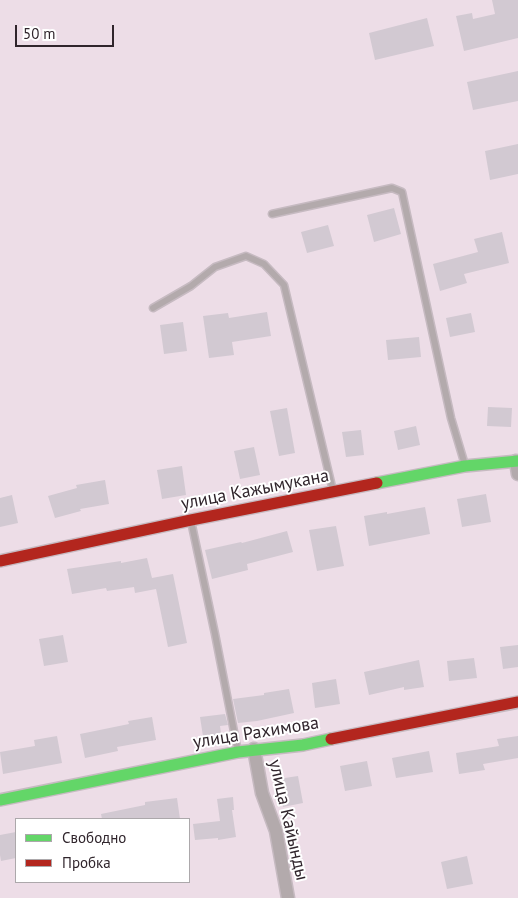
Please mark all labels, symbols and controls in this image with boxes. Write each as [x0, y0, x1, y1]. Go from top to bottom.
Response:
scale bar [18, 15, 116, 47]
text: 50 m [23, 24, 56, 43]
street label: улица Кажымукана [179, 465, 331, 515]
street label: улица Рахимова [191, 712, 321, 754]
street label: улица Кайынды [264, 757, 312, 883]
legend [15, 818, 190, 883]
text: Свободно [62, 828, 126, 847]
text: Пробка [62, 853, 111, 872]

